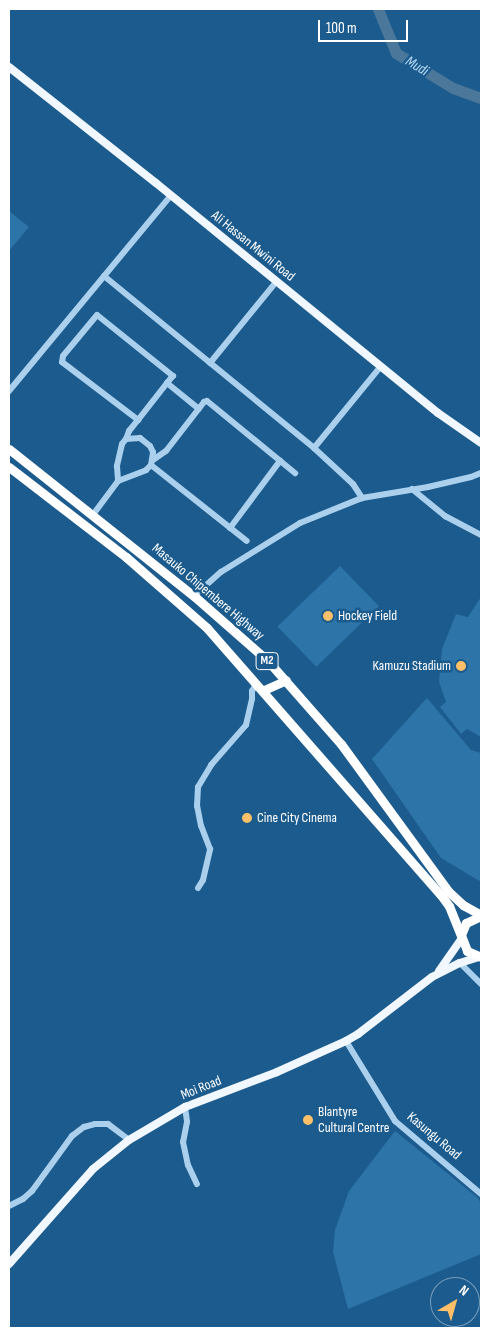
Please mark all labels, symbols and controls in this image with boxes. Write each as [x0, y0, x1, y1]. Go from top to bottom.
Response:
scale bar [320, 10, 410, 42]
text: 100 m [326, 19, 357, 38]
water label: Mudi [402, 52, 432, 80]
street label: Ali Hassan Mwini Road [208, 207, 298, 285]
street label: Masauko Chipembere Highway [148, 540, 268, 644]
place label: Hockey Field [338, 608, 397, 624]
marker: Hockey Field [322, 610, 334, 622]
road number: M2 [254, 651, 280, 670]
place label: Kamuzu Stadium [373, 658, 451, 674]
marker: Kamuzu Stadium [455, 660, 467, 672]
place label: Cine City Cinema [257, 810, 337, 826]
marker: Cine City Cinema [241, 812, 253, 824]
street label: Moi Road [178, 1072, 224, 1104]
place label: Blantyre Cultural Centre [318, 1104, 389, 1136]
street label: Kasungu Road [404, 1109, 464, 1163]
marker: Blantyre Cultural Centre [302, 1114, 314, 1126]
north arrow [430, 1277, 480, 1327]
text: N [456, 1282, 472, 1300]

